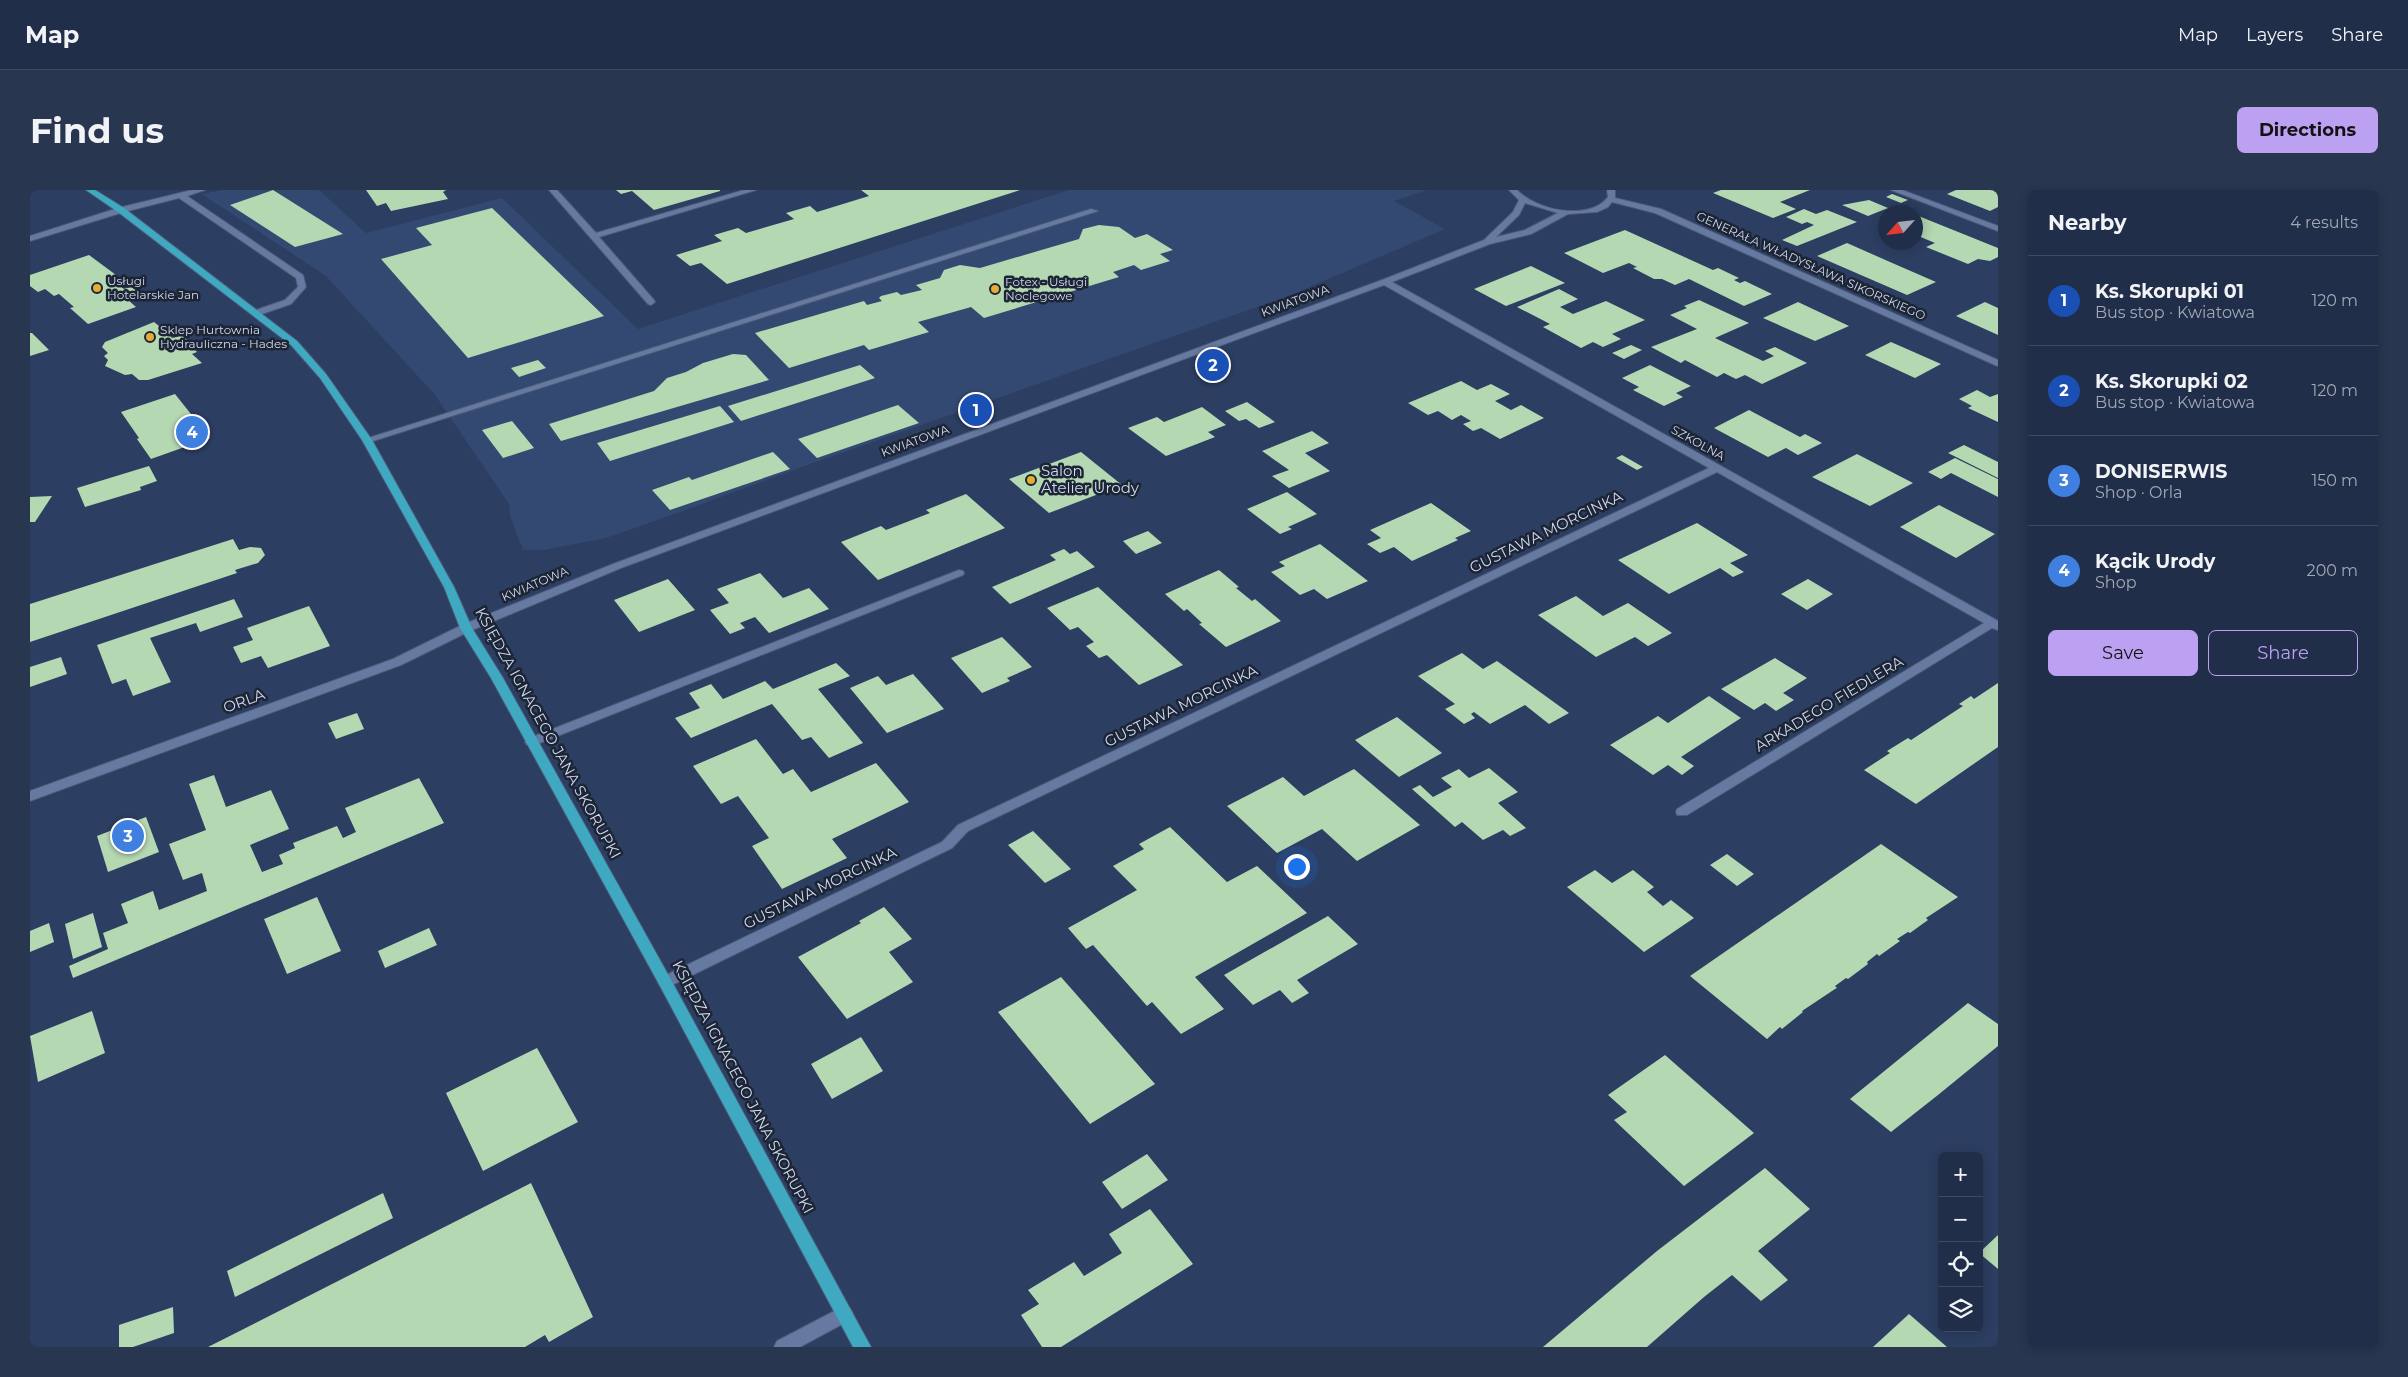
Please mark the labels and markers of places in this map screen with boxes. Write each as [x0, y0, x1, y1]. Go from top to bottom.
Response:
place label: Usługi Hotelarskie Jan [107, 273, 199, 302]
place label: Fotex - Usługi Noclegowe [1005, 274, 1087, 303]
marker: Usługi Hotelarskie Jan [91, 282, 103, 294]
marker: Fotex - Usługi Noclegowe [989, 283, 1001, 295]
place label: Sklep Hurtownia Hydrauliczna - Hades [160, 322, 287, 351]
marker: Sklep Hurtownia Hydrauliczna - Hades [144, 331, 156, 343]
pin: 2 [1197, 346, 1229, 384]
pin: 1 [960, 391, 992, 429]
pin: 4 [176, 413, 208, 451]
place label: Salon Atelier Urody [1041, 461, 1140, 497]
marker: Salon Atelier Urody [1025, 474, 1037, 486]
pin: 3 [112, 817, 144, 855]

